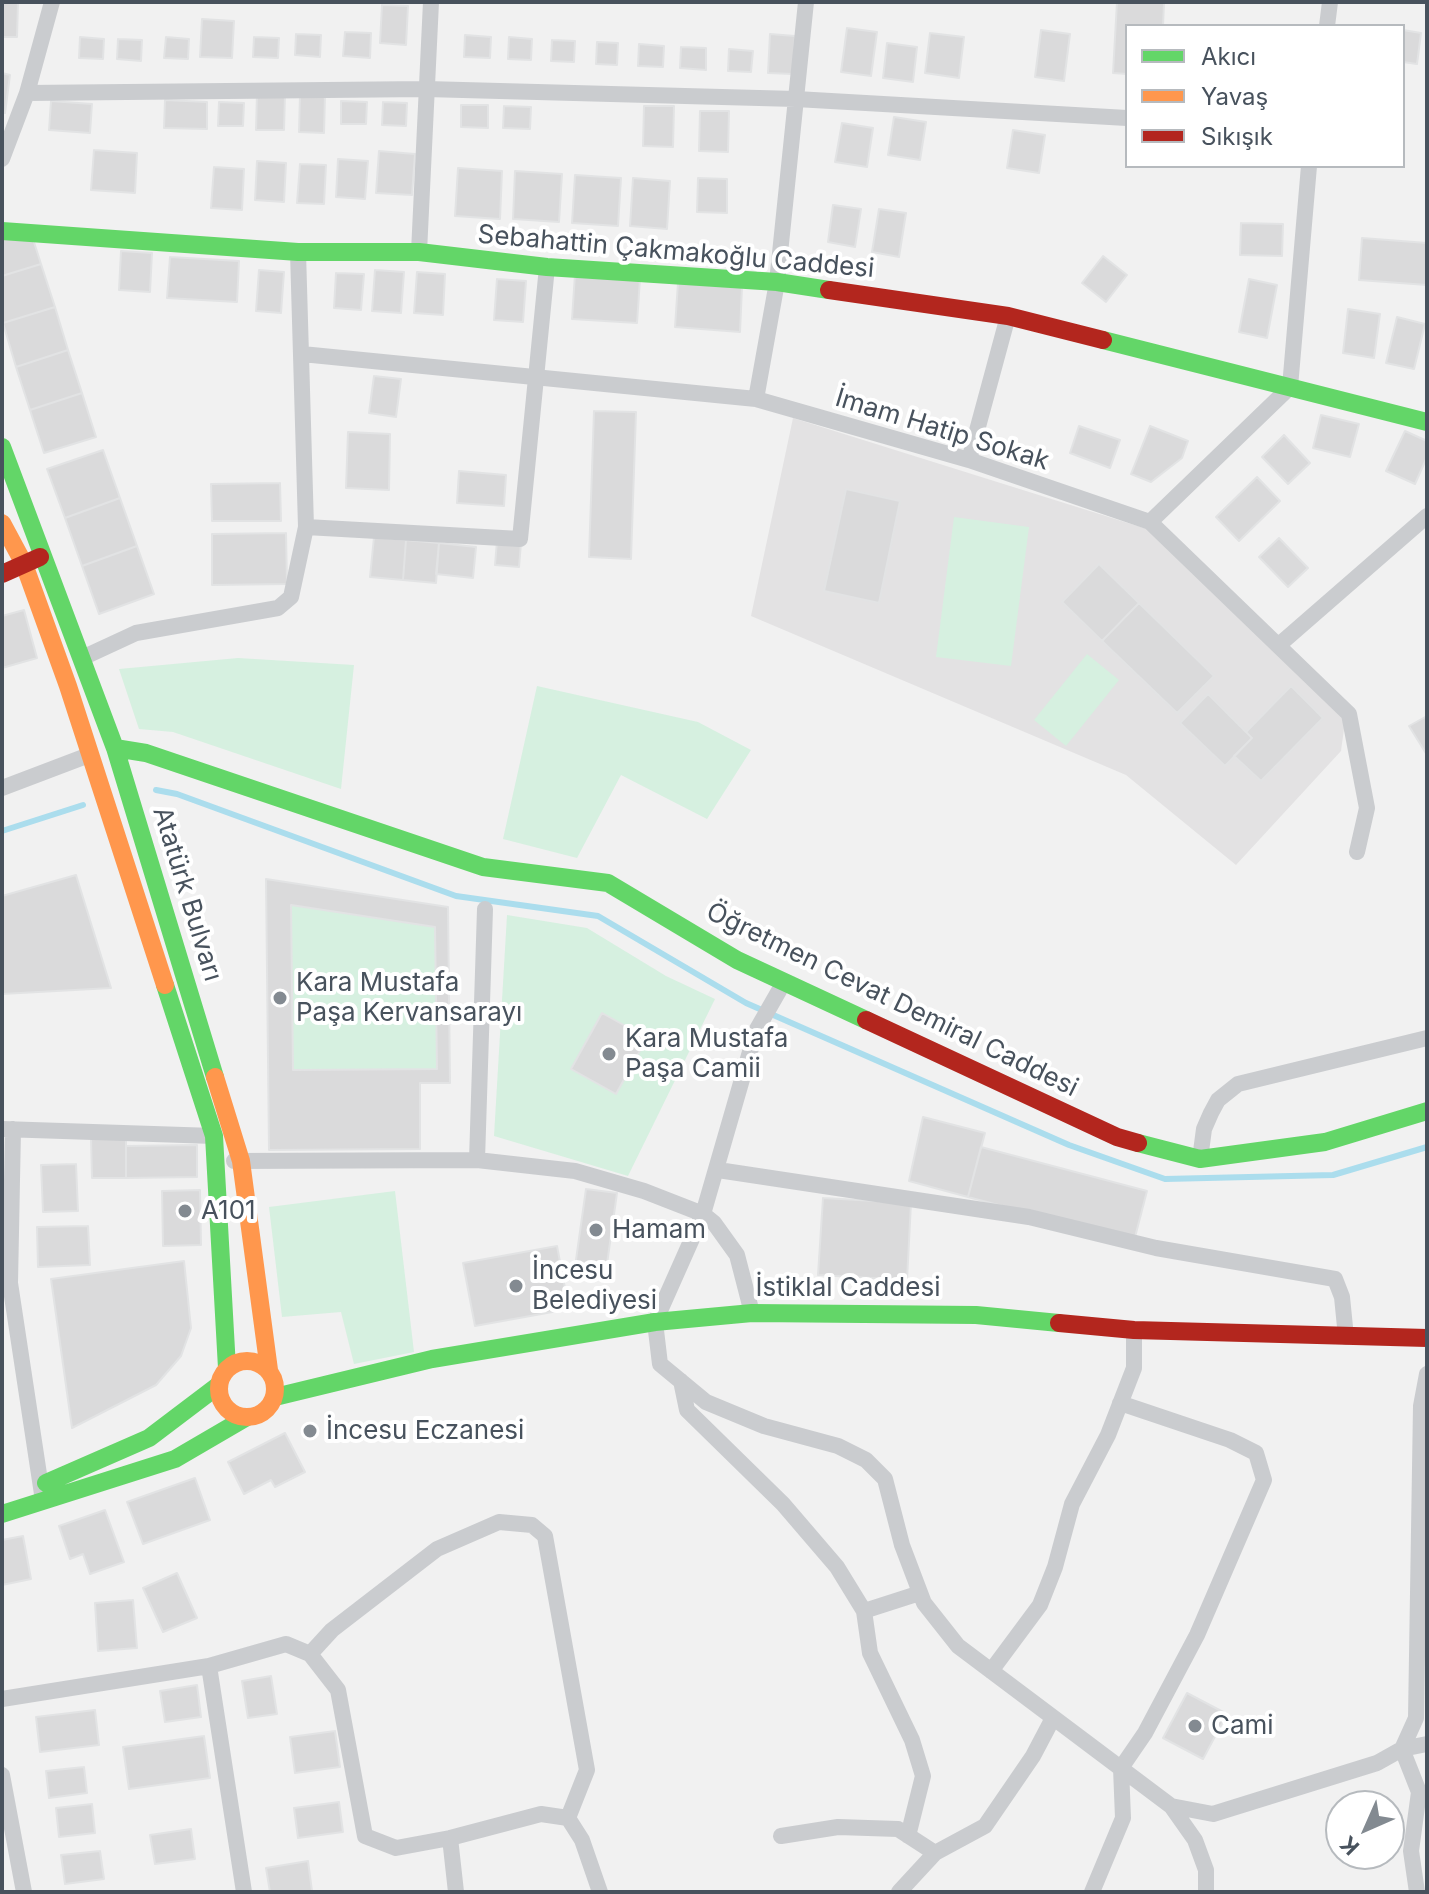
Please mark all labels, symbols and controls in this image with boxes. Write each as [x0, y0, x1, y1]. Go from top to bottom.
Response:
legend [1125, 24, 1405, 168]
text: Akıcı [1201, 42, 1256, 71]
text: Yavaş [1201, 82, 1268, 111]
text: Sıkışık [1201, 122, 1273, 151]
street label: Sebahattin Çakmakoğlu Caddesi [476, 219, 876, 285]
street label: İmam Hatip Sokak [831, 383, 1053, 477]
street label: Atatürk Bulvarı [146, 803, 228, 985]
street label: Öğretmen Cevat Demiral Caddesi [701, 896, 1083, 1104]
place label: Kara Mustafa Paşa Kervansarayı [296, 967, 522, 1028]
marker: Kara Mustafa Paşa Kervansarayı [271, 989, 289, 1007]
place label: Kara Mustafa Paşa Camii [625, 1023, 788, 1084]
marker: Kara Mustafa Paşa Camii [600, 1045, 618, 1063]
place label: A101 [201, 1195, 256, 1227]
marker: A101 [176, 1202, 194, 1220]
place label: Hamam [612, 1214, 706, 1246]
marker: Hamam [587, 1221, 605, 1239]
place label: İncesu Belediyesi [532, 1255, 657, 1316]
street label: İstiklal Caddesi [756, 1272, 940, 1304]
marker: İncesu Belediyesi [507, 1277, 525, 1295]
place label: İncesu Eczanesi [326, 1415, 524, 1447]
marker: İncesu Eczanesi [301, 1422, 319, 1440]
place label: Cami [1211, 1710, 1274, 1742]
marker: Cami [1186, 1717, 1204, 1735]
north arrow [1325, 1790, 1405, 1870]
text: K [1335, 1831, 1364, 1860]

